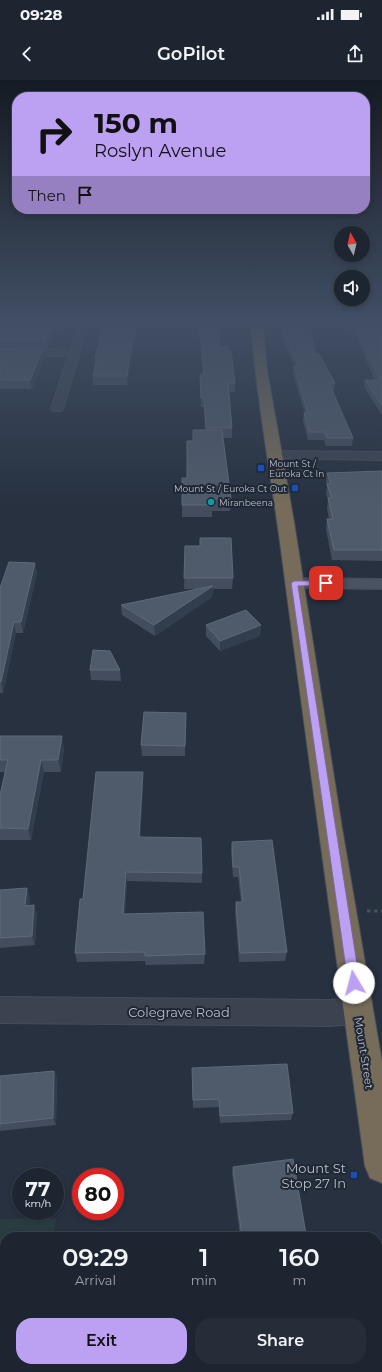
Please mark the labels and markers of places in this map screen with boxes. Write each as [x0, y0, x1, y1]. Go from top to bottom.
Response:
place label: Mount St / Euroka Ct In [269, 458, 324, 479]
marker: Mount St / Euroka Ct In [256, 463, 266, 473]
place label: Mount St / Euroka Ct Out [174, 483, 287, 494]
marker: Mount St / Euroka Ct Out [290, 483, 300, 493]
marker: Miranbeena [206, 497, 216, 507]
place label: Miranbeena [219, 497, 273, 508]
pin [309, 566, 343, 600]
place label: Mount St Stop 27 In [281, 1160, 346, 1191]
marker: Mount St Stop 27 In [349, 1170, 359, 1180]

